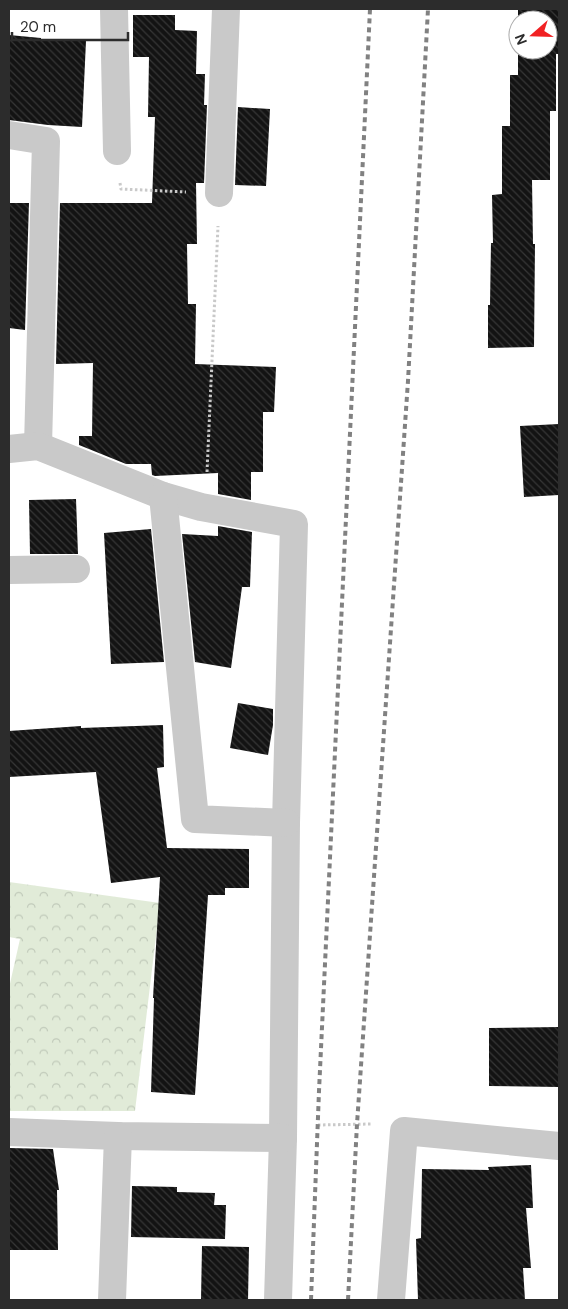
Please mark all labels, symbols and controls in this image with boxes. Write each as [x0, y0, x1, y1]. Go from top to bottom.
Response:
scale bar [12, 10, 129, 42]
north arrow [508, 10, 558, 60]
text: 20 m [20, 17, 56, 37]
text: N [511, 32, 531, 47]

